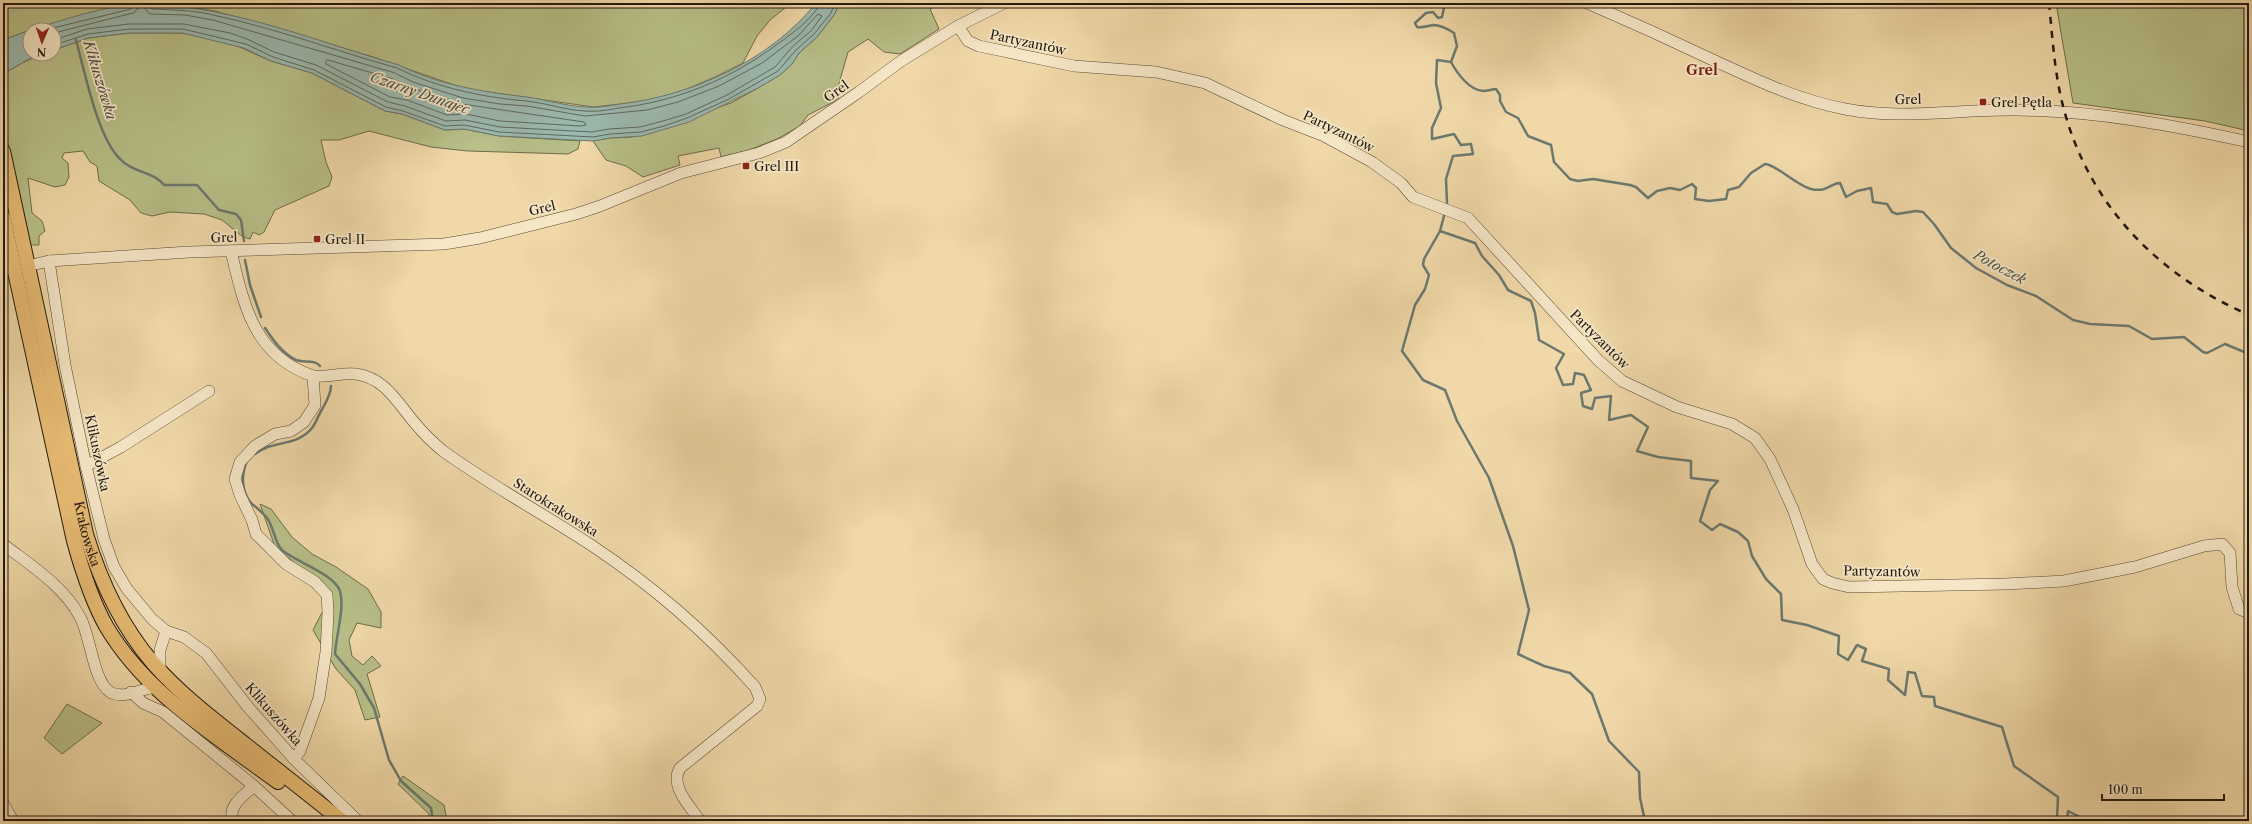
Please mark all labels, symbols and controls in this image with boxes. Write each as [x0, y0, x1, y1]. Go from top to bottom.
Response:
north arrow [22, 22, 62, 62]
street label: Partyzantów [989, 26, 1068, 58]
water label: Klikuszówka [79, 37, 121, 123]
text: N [36, 45, 47, 59]
district label: Grel [1686, 61, 1718, 79]
water label: Czarny Dunajec [368, 68, 473, 119]
street label: Grel [820, 77, 852, 105]
street label: Grel [1894, 91, 1922, 107]
place label: Grel Pętla [1991, 94, 2052, 110]
marker: Grel Pętla [1978, 97, 1988, 107]
street label: Partyzantów [1301, 107, 1377, 155]
place label: Grel III [754, 158, 799, 174]
marker: Grel III [741, 161, 751, 171]
street label: Grel [527, 197, 557, 219]
street label: Grel [210, 229, 238, 245]
place label: Grel II [325, 231, 365, 247]
marker: Grel II [312, 234, 322, 244]
water label: Potoczek [1970, 245, 2030, 289]
street label: Partyzantów [1567, 306, 1633, 372]
street label: Klikuszówka [82, 413, 114, 493]
street label: Starokrakowska [511, 474, 602, 540]
street label: Krakowska [71, 500, 104, 569]
street label: Partyzantów [1843, 562, 1921, 580]
street label: Klikuszówka [242, 679, 306, 749]
scale bar [2102, 776, 2224, 802]
text: 100 m [2108, 782, 2143, 797]

